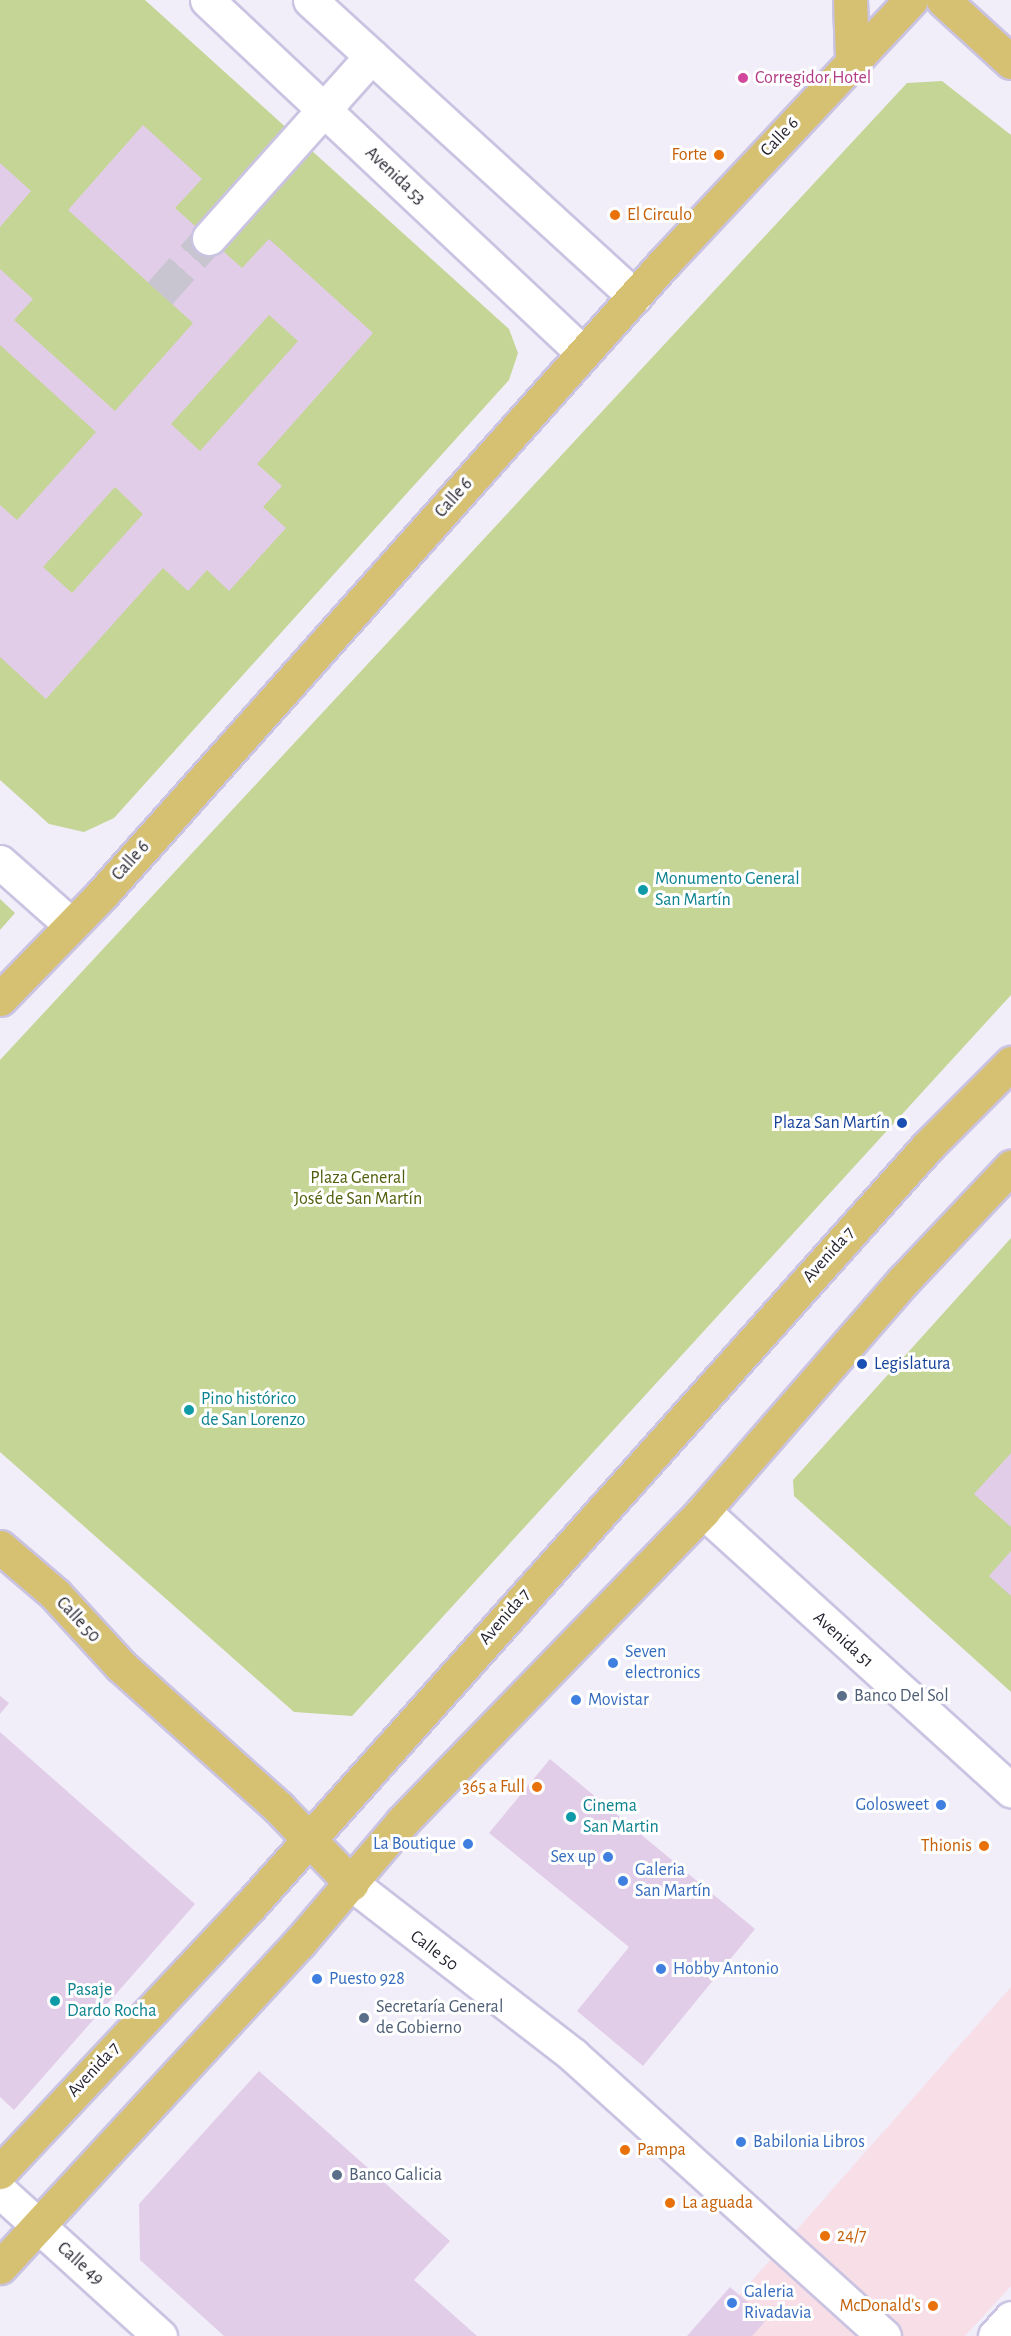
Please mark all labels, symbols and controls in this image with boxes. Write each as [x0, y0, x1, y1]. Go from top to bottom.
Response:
place label: Corregidor Hotel [755, 67, 871, 89]
marker: Corregidor Hotel [736, 71, 750, 85]
street label: Calle 6 [756, 113, 804, 161]
street label: Avenida 53 [360, 143, 430, 209]
place label: Forte [672, 144, 707, 166]
marker: Forte [712, 148, 726, 162]
place label: El Circulo [627, 204, 692, 226]
marker: El Circulo [608, 208, 622, 222]
street label: Calle 6 [430, 474, 478, 522]
street label: Calle 6 [107, 837, 155, 885]
place label: Monumento General San Martín [655, 869, 800, 912]
marker: Monumento General San Martín [636, 883, 650, 897]
place label: Plaza San Martín [773, 1112, 890, 1134]
marker: Plaza San Martín [895, 1116, 909, 1130]
park label: Plaza General José de San Martín [294, 1168, 422, 1210]
street label: Avenida 7 [798, 1223, 860, 1287]
place label: Legislatura [874, 1353, 951, 1375]
marker: Legislatura [855, 1357, 869, 1371]
place label: Pino histórico de San Lorenzo [201, 1389, 305, 1432]
marker: Pino histórico de San Lorenzo [182, 1403, 196, 1417]
street label: Avenida 7 [475, 1584, 535, 1650]
street label: Calle 50 [51, 1593, 105, 1647]
street label: Avenida 51 [808, 1607, 878, 1673]
place label: Seven electronics [625, 1642, 700, 1684]
marker: Seven electronics [606, 1656, 620, 1670]
place label: Banco Del Sol [854, 1685, 949, 1707]
place label: Movistar [588, 1689, 649, 1711]
marker: Banco Del Sol [835, 1689, 849, 1703]
marker: Movistar [569, 1693, 583, 1707]
place label: 365 a Full [462, 1776, 525, 1798]
marker: 365 a Full [530, 1780, 544, 1794]
place label: Golosweet [856, 1794, 929, 1816]
place label: Cinema San Martin [583, 1796, 659, 1838]
marker: Golosweet [934, 1798, 948, 1812]
marker: Cinema San Martin [564, 1810, 578, 1824]
place label: La Boutique [373, 1833, 456, 1855]
place label: Thionis [921, 1835, 972, 1857]
marker: La Boutique [461, 1837, 475, 1851]
marker: Thionis [977, 1839, 991, 1853]
place label: Sex up [550, 1846, 596, 1868]
marker: Sex up [601, 1850, 615, 1864]
place label: Galeria San Martín [635, 1860, 711, 1902]
marker: Galeria San Martín [616, 1874, 630, 1888]
street label: Calle 50 [406, 1926, 462, 1976]
place label: Hobby Antonio [673, 1958, 779, 1980]
marker: Hobby Antonio [654, 1962, 668, 1976]
place label: Puesto 928 [329, 1968, 405, 1990]
marker: Puesto 928 [310, 1972, 324, 1986]
place label: Pasaje Dardo Rocha [67, 1980, 156, 2022]
marker: Pasaje Dardo Rocha [48, 1994, 62, 2008]
place label: Secretaría General de Gobierno [376, 1997, 503, 2040]
marker: Secretaría General de Gobierno [357, 2011, 371, 2025]
street label: Avenida 7 [63, 2038, 125, 2102]
place label: Babilonia Libros [753, 2131, 865, 2153]
marker: Babilonia Libros [734, 2135, 748, 2149]
place label: Pampa [637, 2139, 686, 2161]
marker: Pampa [618, 2143, 632, 2157]
place label: Banco Galicia [349, 2164, 442, 2186]
marker: Banco Galicia [330, 2168, 344, 2182]
place label: La aguada [682, 2192, 753, 2214]
marker: La aguada [663, 2196, 677, 2210]
place label: 24/7 [837, 2225, 867, 2247]
marker: 24/7 [818, 2229, 832, 2243]
street label: Calle 49 [52, 2238, 108, 2290]
place label: Galeria Rivadavia [744, 2282, 812, 2324]
place label: McDonald's [839, 2295, 921, 2317]
marker: Galeria Rivadavia [725, 2296, 739, 2310]
marker: McDonald's [926, 2299, 940, 2313]

